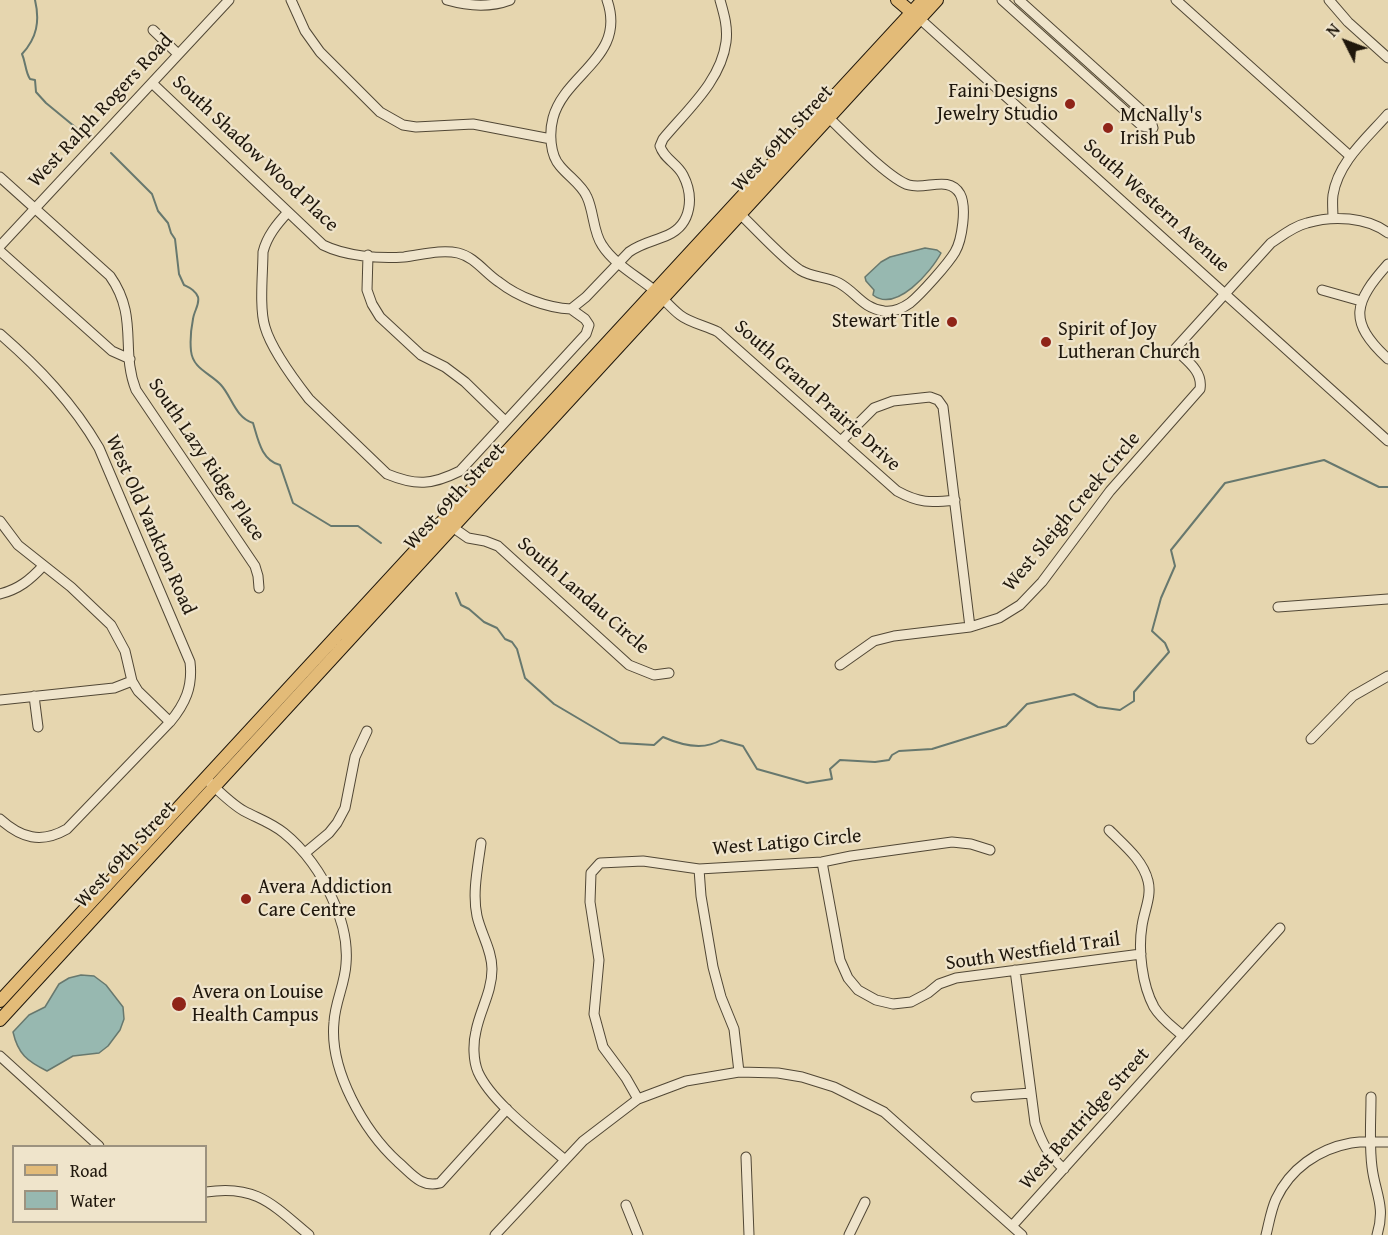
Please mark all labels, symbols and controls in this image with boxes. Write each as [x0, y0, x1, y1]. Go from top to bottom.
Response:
north arrow [1316, 12, 1376, 72]
text: N [1320, 18, 1345, 42]
street label: West Ralph Rogers Road [24, 29, 178, 193]
street label: South Shadow Wood Place [167, 71, 343, 237]
place label: Faini Designs Jewelry Studio [937, 80, 1058, 127]
street label: West 69th Street [727, 81, 839, 197]
marker: Faini Designs Jewelry Studio [1063, 97, 1077, 111]
place label: McNally's Irish Pub [1120, 104, 1202, 151]
marker: McNally's Irish Pub [1101, 121, 1115, 135]
street label: South Western Avenue [1078, 134, 1234, 278]
place label: Stewart Title [832, 310, 940, 334]
street label: South Grand Prairie Drive [729, 315, 905, 477]
marker: Stewart Title [945, 315, 959, 329]
place label: Spirit of Joy Lutheran Church [1058, 318, 1200, 365]
marker: Spirit of Joy Lutheran Church [1039, 335, 1053, 349]
street label: South Lazy Ridge Place [143, 374, 269, 546]
street label: West Sleigh Creek Circle [998, 427, 1146, 597]
street label: West Old Yankton Road [100, 431, 200, 619]
street label: West 69th Street [399, 439, 511, 555]
street label: South Landau Circle [512, 532, 654, 660]
street label: West 69th Street [70, 797, 182, 913]
street label: West Latigo Circle [712, 825, 862, 861]
place label: Avera Addiction Care Centre [258, 876, 392, 923]
marker: Avera Addiction Care Centre [239, 892, 253, 906]
street label: South Westfield Trail [944, 928, 1122, 976]
place label: Avera on Louise Health Campus [192, 981, 323, 1028]
marker: Avera on Louise Health Campus [170, 995, 188, 1013]
street label: West Bentridge Street [1015, 1043, 1155, 1195]
legend [12, 1145, 207, 1223]
text: Road [70, 1157, 108, 1184]
text: Water [70, 1187, 115, 1214]

